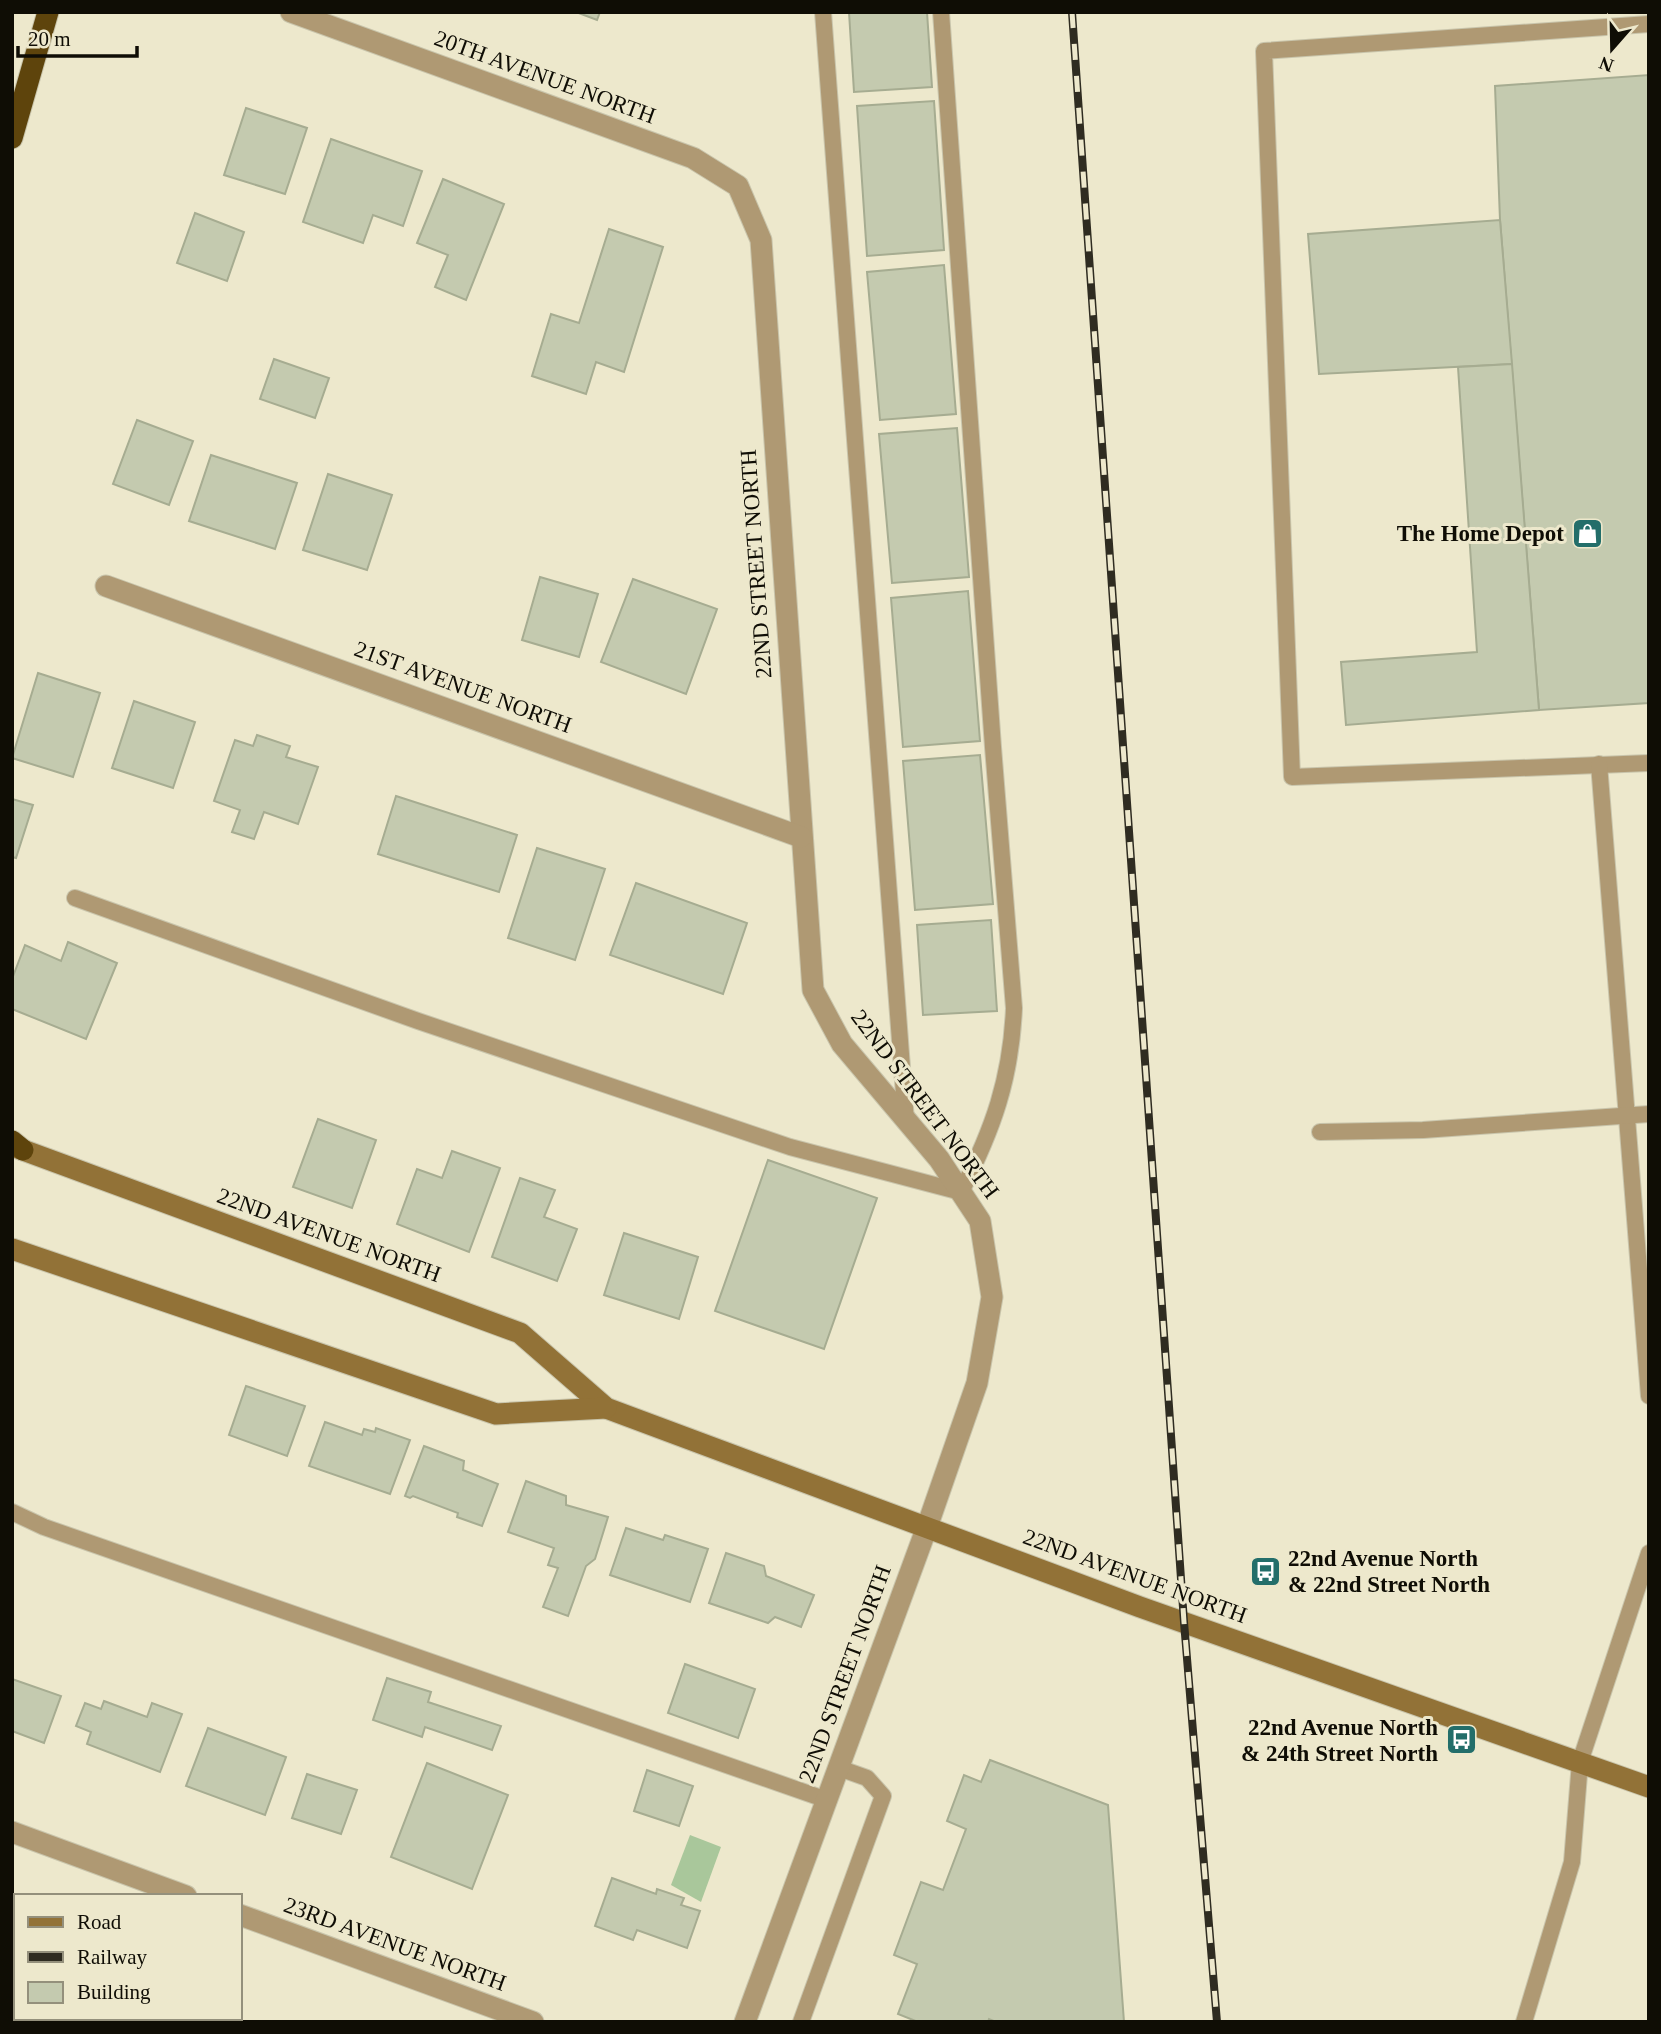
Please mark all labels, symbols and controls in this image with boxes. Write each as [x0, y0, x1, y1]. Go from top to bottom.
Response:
scale bar [18, 14, 136, 58]
north arrow [1577, 14, 1647, 84]
street label: 20TH AVENUE NORTH [431, 25, 659, 129]
text: 20 m [28, 27, 71, 51]
text: N [1596, 52, 1616, 77]
street label: 22ND STREET NORTH [736, 449, 776, 679]
shop icon: The Home Depot [1570, 516, 1604, 550]
place label: The Home Depot [1397, 521, 1564, 546]
street label: 21ST AVENUE NORTH [351, 636, 575, 738]
street label: 22ND STREET NORTH [846, 1005, 1004, 1203]
street label: 22ND AVENUE NORTH [214, 1183, 444, 1287]
street label: 22ND AVENUE NORTH [1020, 1524, 1250, 1628]
place label: 22nd Avenue North & 22nd Street North [1288, 1546, 1490, 1597]
bus stop icon: 22nd Avenue North & 22nd Street North [1248, 1554, 1282, 1588]
street label: 22ND STREET NORTH [794, 1562, 896, 1786]
place label: 22nd Avenue North & 24th Street North [1241, 1715, 1438, 1766]
bus stop icon: 22nd Avenue North & 24th Street North [1444, 1723, 1478, 1757]
street label: 23RD AVENUE NORTH [281, 1892, 509, 1996]
legend [14, 1894, 242, 2020]
text: Road [77, 1910, 122, 1934]
text: Railway [77, 1945, 147, 1969]
text: Building [77, 1980, 151, 2004]

